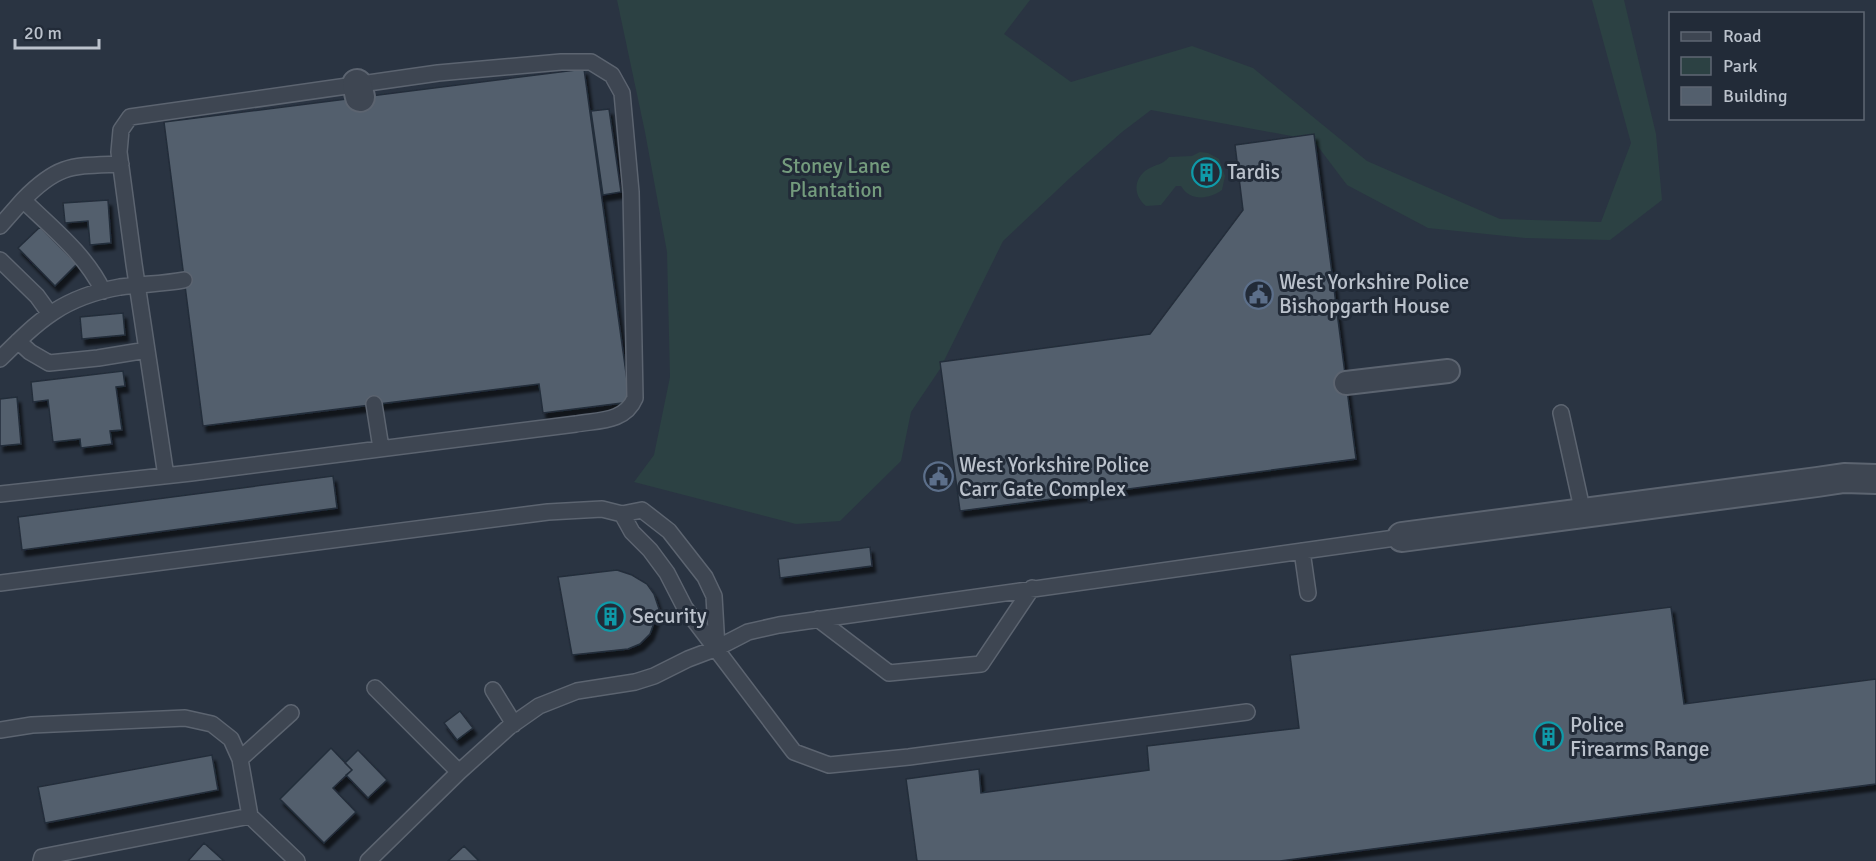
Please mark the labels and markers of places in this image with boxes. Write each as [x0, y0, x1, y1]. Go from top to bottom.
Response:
building icon: Tardis [1190, 156, 1222, 188]
place label: Tardis [1227, 159, 1280, 185]
place label: West Yorkshire Police Bishopgarth House [1279, 269, 1469, 319]
public building icon: West Yorkshire Police Bishopgarth House [1242, 278, 1274, 310]
place label: West Yorkshire Police Carr Gate Complex [959, 452, 1149, 502]
public building icon: West Yorkshire Police Carr Gate Complex [922, 461, 954, 493]
building icon: Security [595, 600, 627, 632]
place label: Security [632, 603, 707, 629]
place label: Police Firearms Range [1570, 712, 1710, 762]
building icon: Police Firearms Range [1533, 721, 1565, 753]

